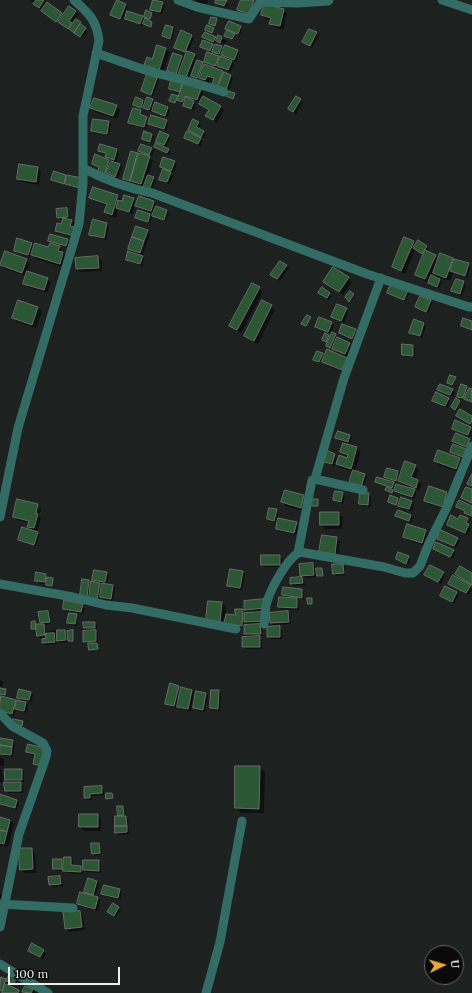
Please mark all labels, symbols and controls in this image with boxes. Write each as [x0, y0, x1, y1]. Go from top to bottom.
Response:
north arrow [424, 945, 464, 985]
scale bar [10, 959, 122, 985]
text: U [448, 959, 462, 969]
text: 100 m [15, 966, 48, 981]

